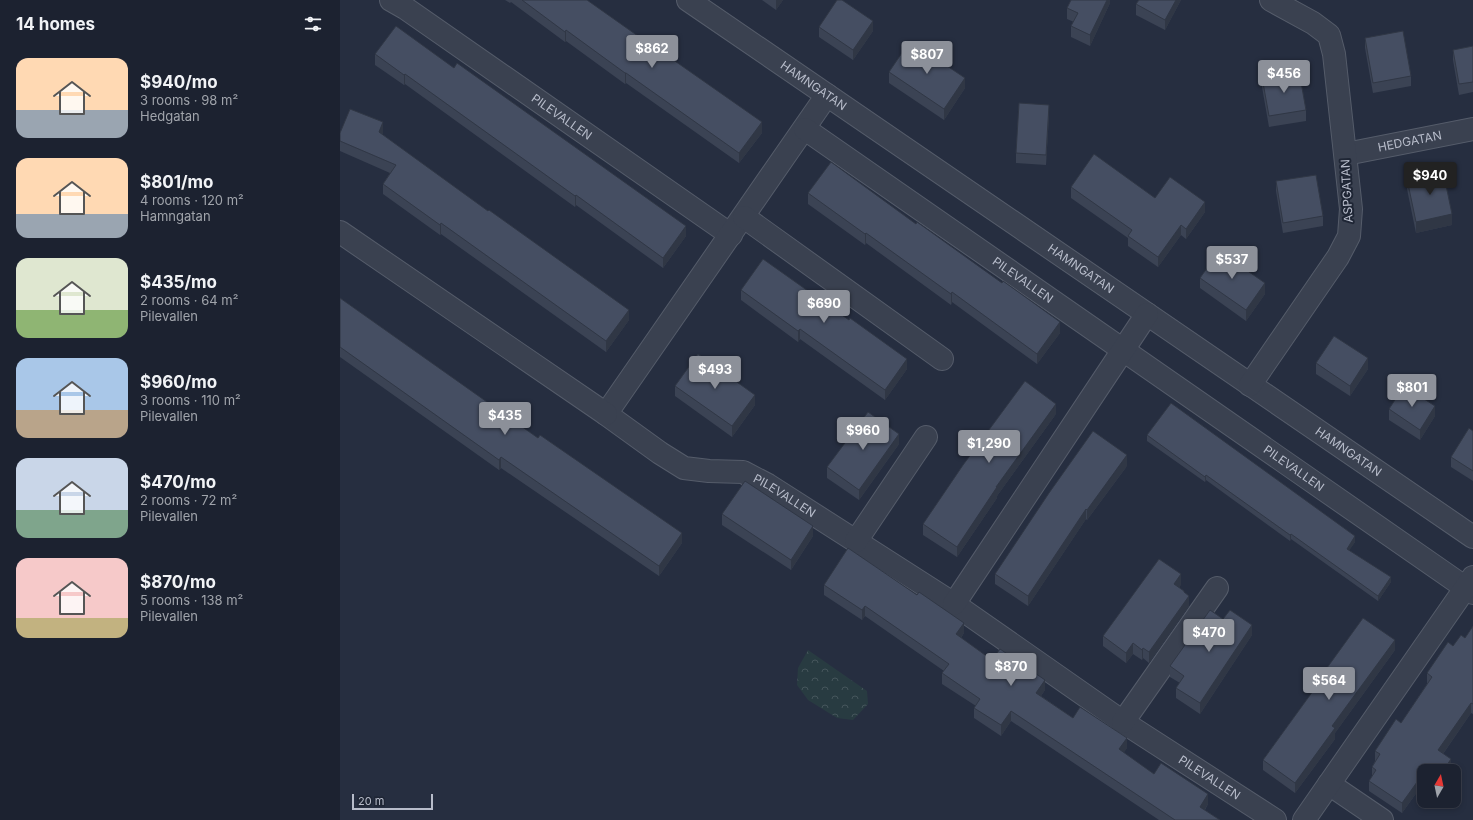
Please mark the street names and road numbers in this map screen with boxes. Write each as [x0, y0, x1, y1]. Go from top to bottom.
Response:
street label: HAMNGATAN [778, 57, 850, 113]
street label: PILEVALLEN [529, 90, 595, 143]
street label: HEDGATAN [1376, 127, 1443, 155]
street label: ASPGATAN [1337, 159, 1356, 223]
street label: HAMNGATAN [1045, 240, 1117, 296]
street label: PILEVALLEN [990, 253, 1056, 306]
street label: HAMNGATAN [1313, 423, 1385, 479]
street label: PILEVALLEN [1261, 442, 1327, 494]
street label: PILEVALLEN [751, 471, 819, 520]
street label: PILEVALLEN [1176, 752, 1243, 803]

